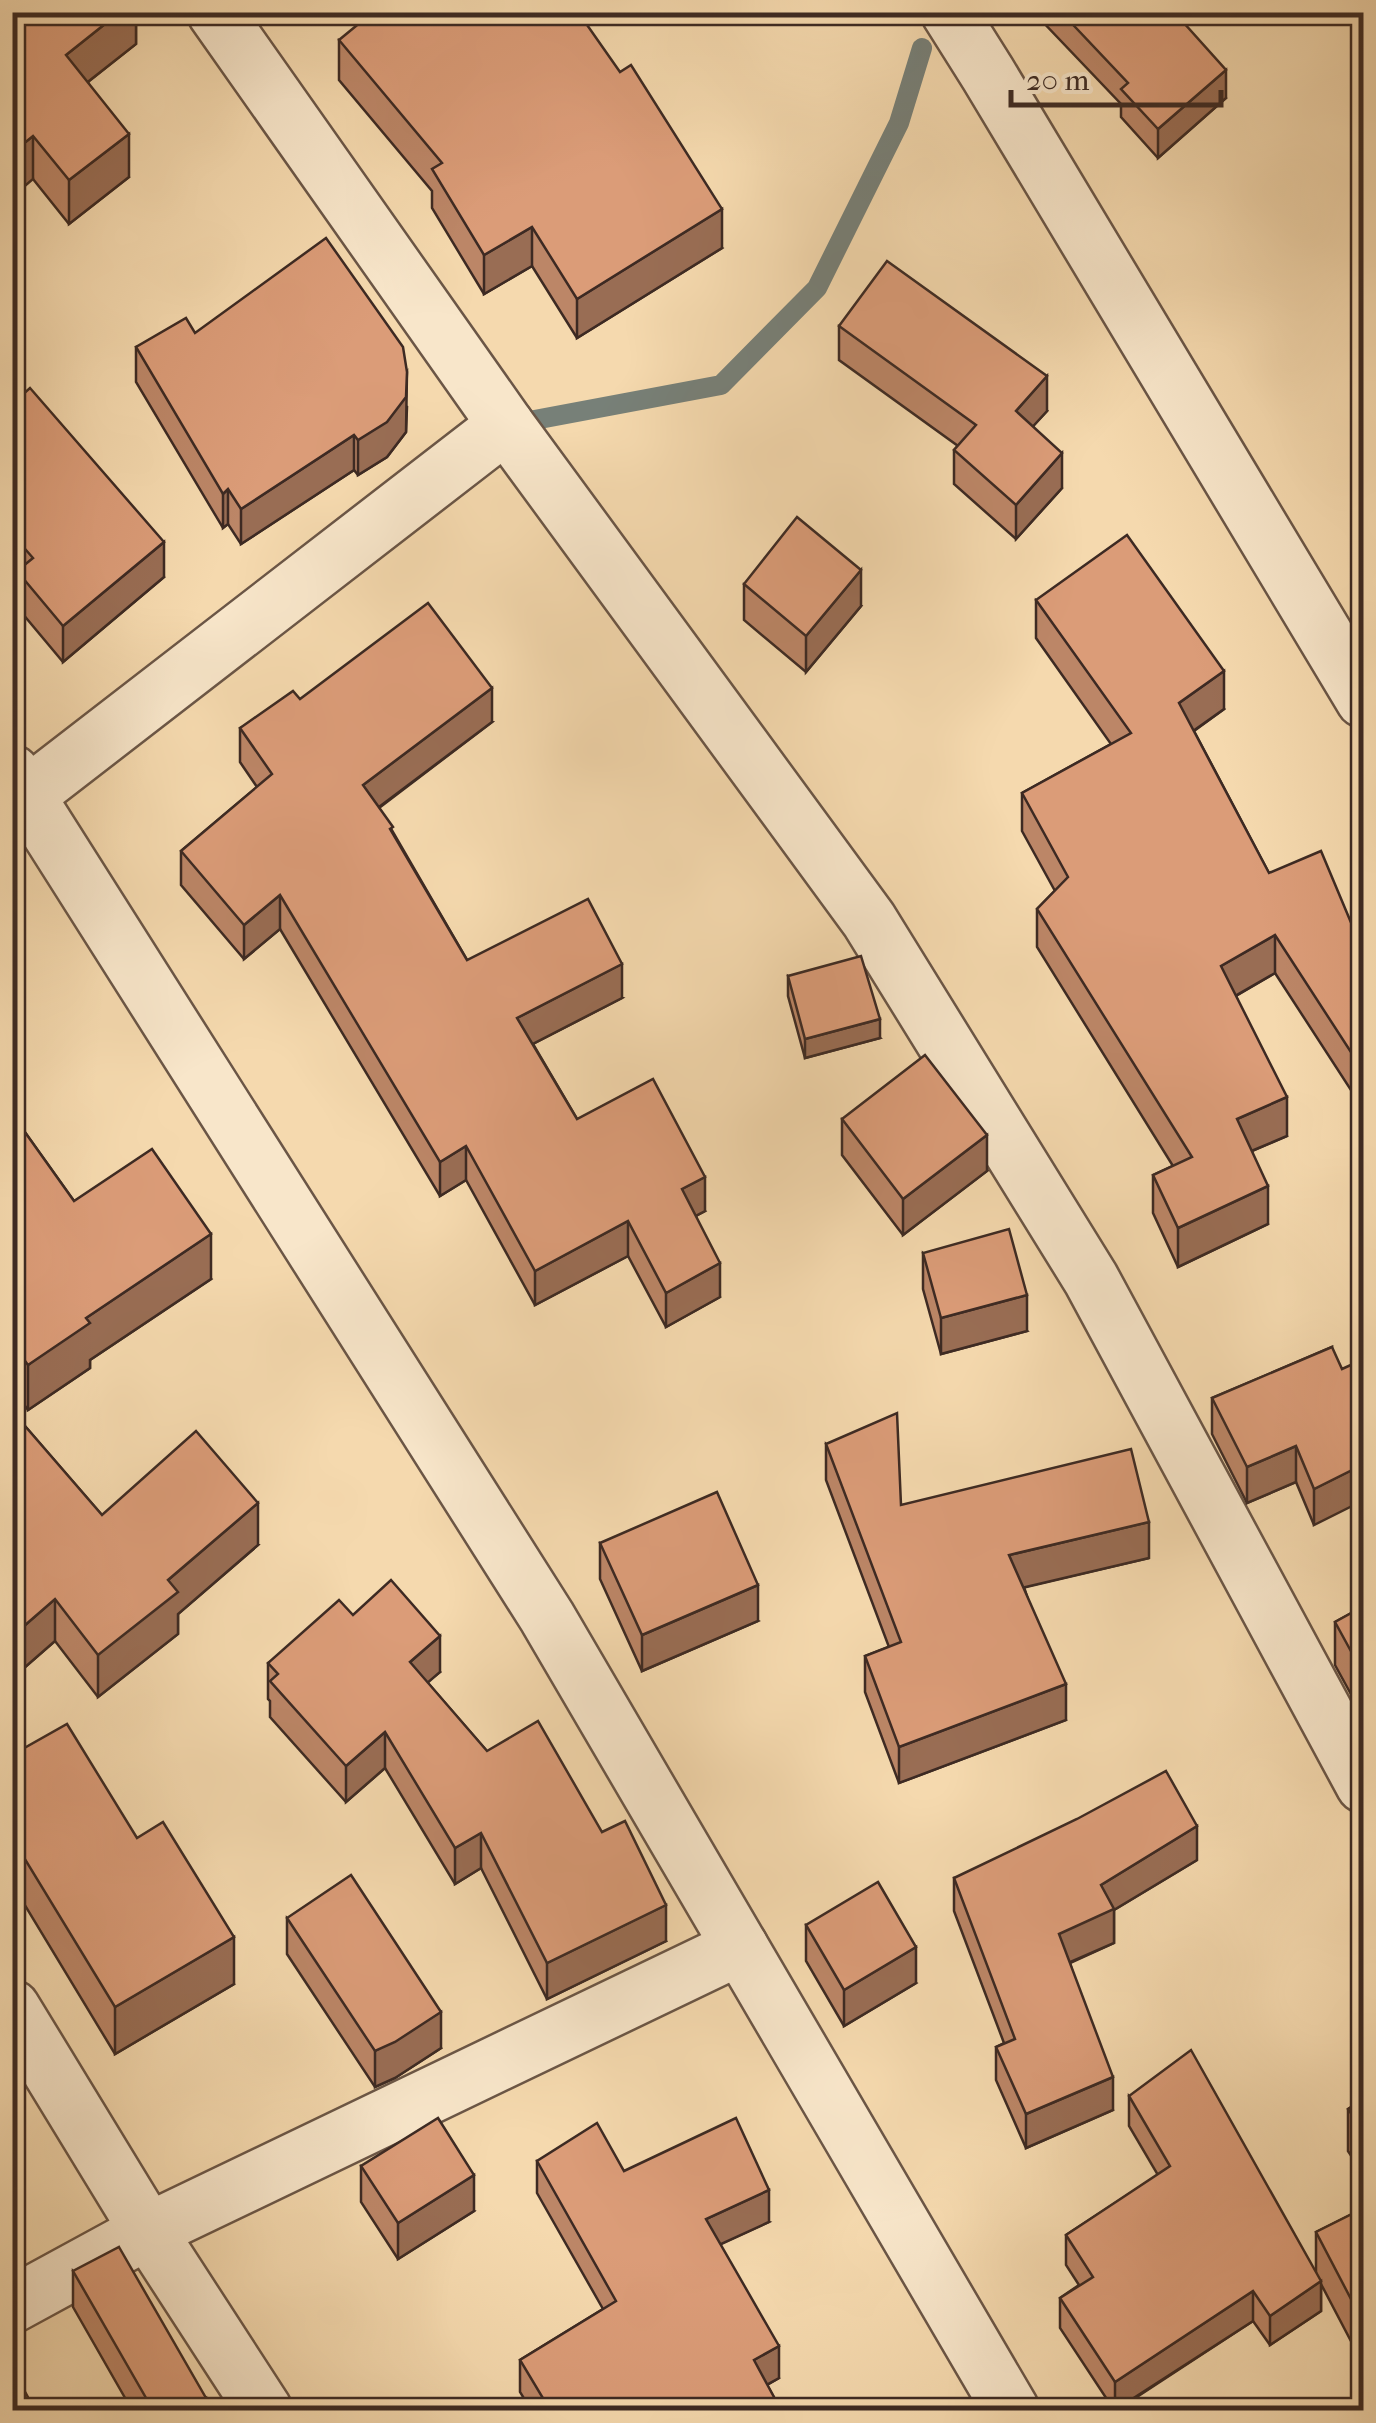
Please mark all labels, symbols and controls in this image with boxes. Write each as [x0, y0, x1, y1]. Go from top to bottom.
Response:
scale bar [1011, 45, 1221, 107]
text: 20 m [1026, 63, 1089, 98]

